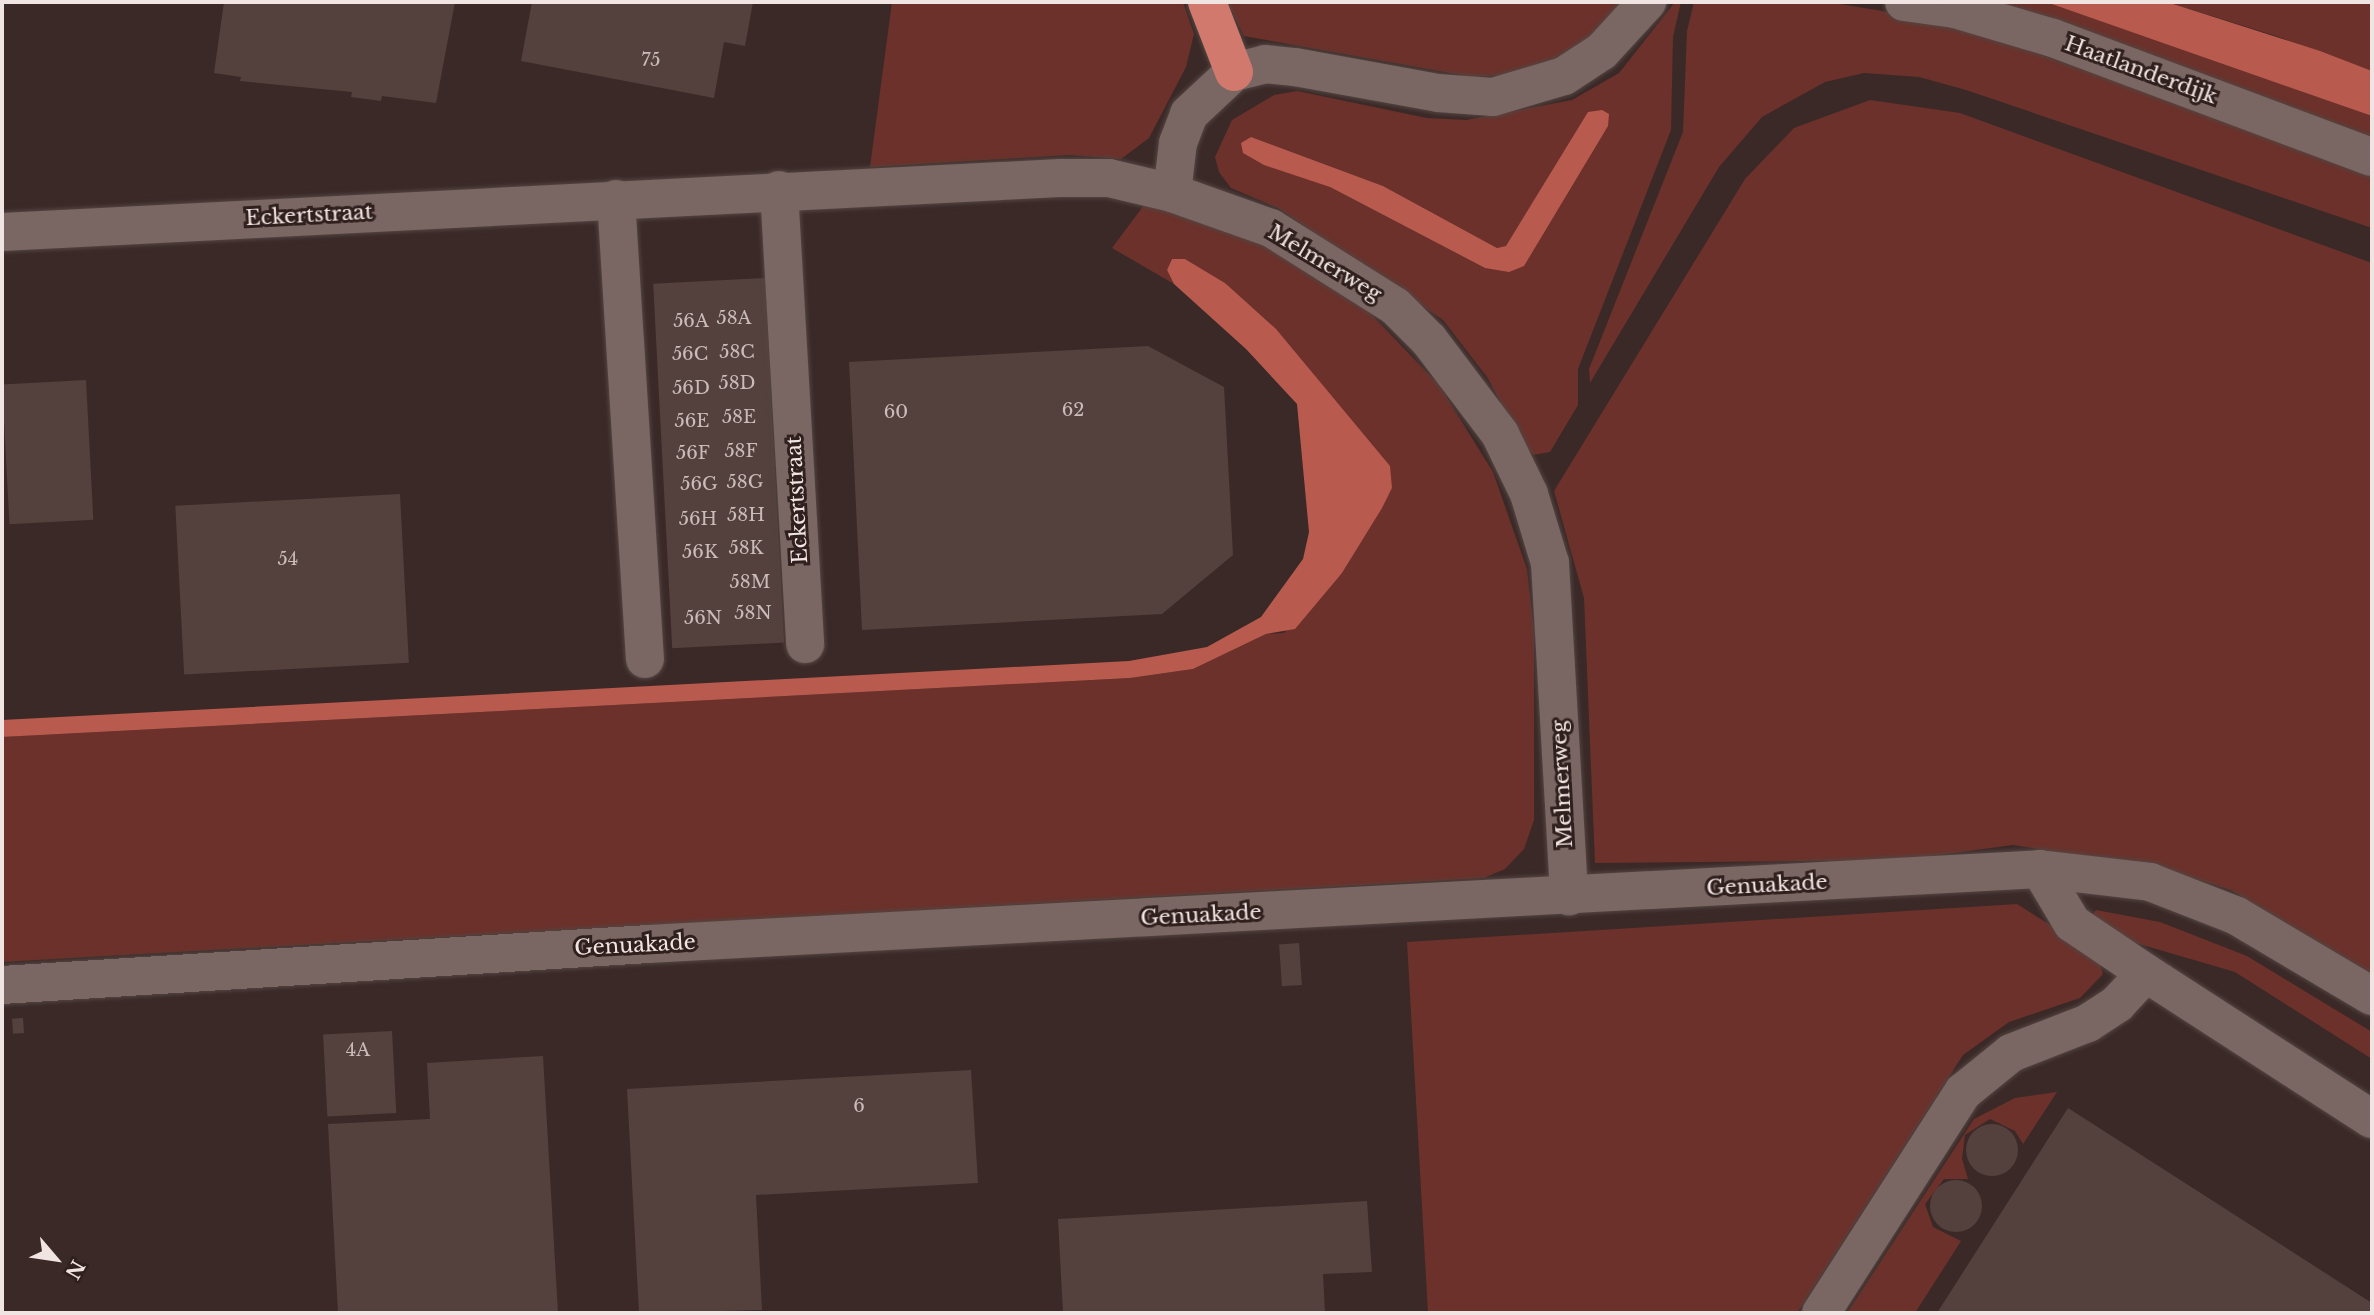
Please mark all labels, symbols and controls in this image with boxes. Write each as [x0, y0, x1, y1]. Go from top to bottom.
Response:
street label: Haatlanderdijk [2061, 31, 2221, 109]
house number: 75 [641, 49, 661, 71]
street label: Eckertstraat [245, 199, 373, 231]
street label: Melmerweg [1264, 219, 1386, 307]
house number: 58A [716, 307, 752, 329]
house number: 56A [673, 310, 709, 332]
house number: 58C [719, 341, 755, 363]
house number: 56C [672, 343, 708, 365]
house number: 58D [718, 372, 756, 394]
house number: 56D [672, 377, 710, 399]
house number: 62 [1062, 399, 1084, 421]
house number: 60 [884, 401, 908, 423]
house number: 58E [722, 406, 756, 428]
house number: 56E [675, 410, 709, 432]
street label: Eckertstraat [781, 436, 813, 564]
house number: 58F [724, 440, 758, 462]
house number: 56F [676, 442, 710, 464]
house number: 58G [727, 471, 763, 493]
house number: 56G [680, 473, 718, 495]
house number: 58H [727, 504, 765, 526]
house number: 56H [679, 508, 717, 530]
house number: 58K [728, 537, 764, 559]
house number: 56K [682, 541, 718, 563]
house number: 54 [278, 548, 298, 570]
house number: 58M [730, 571, 770, 593]
house number: 58N [734, 602, 772, 624]
house number: 56N [684, 607, 722, 629]
street label: Melmerweg [1546, 719, 1578, 849]
street label: Genuakade [1706, 869, 1828, 901]
street label: Genuakade [1140, 899, 1262, 931]
street label: Genuakade [574, 929, 696, 961]
house number: 4A [346, 1039, 370, 1061]
house number: 6 [853, 1095, 865, 1117]
north arrow [21, 1224, 91, 1294]
text: N [60, 1256, 89, 1283]

